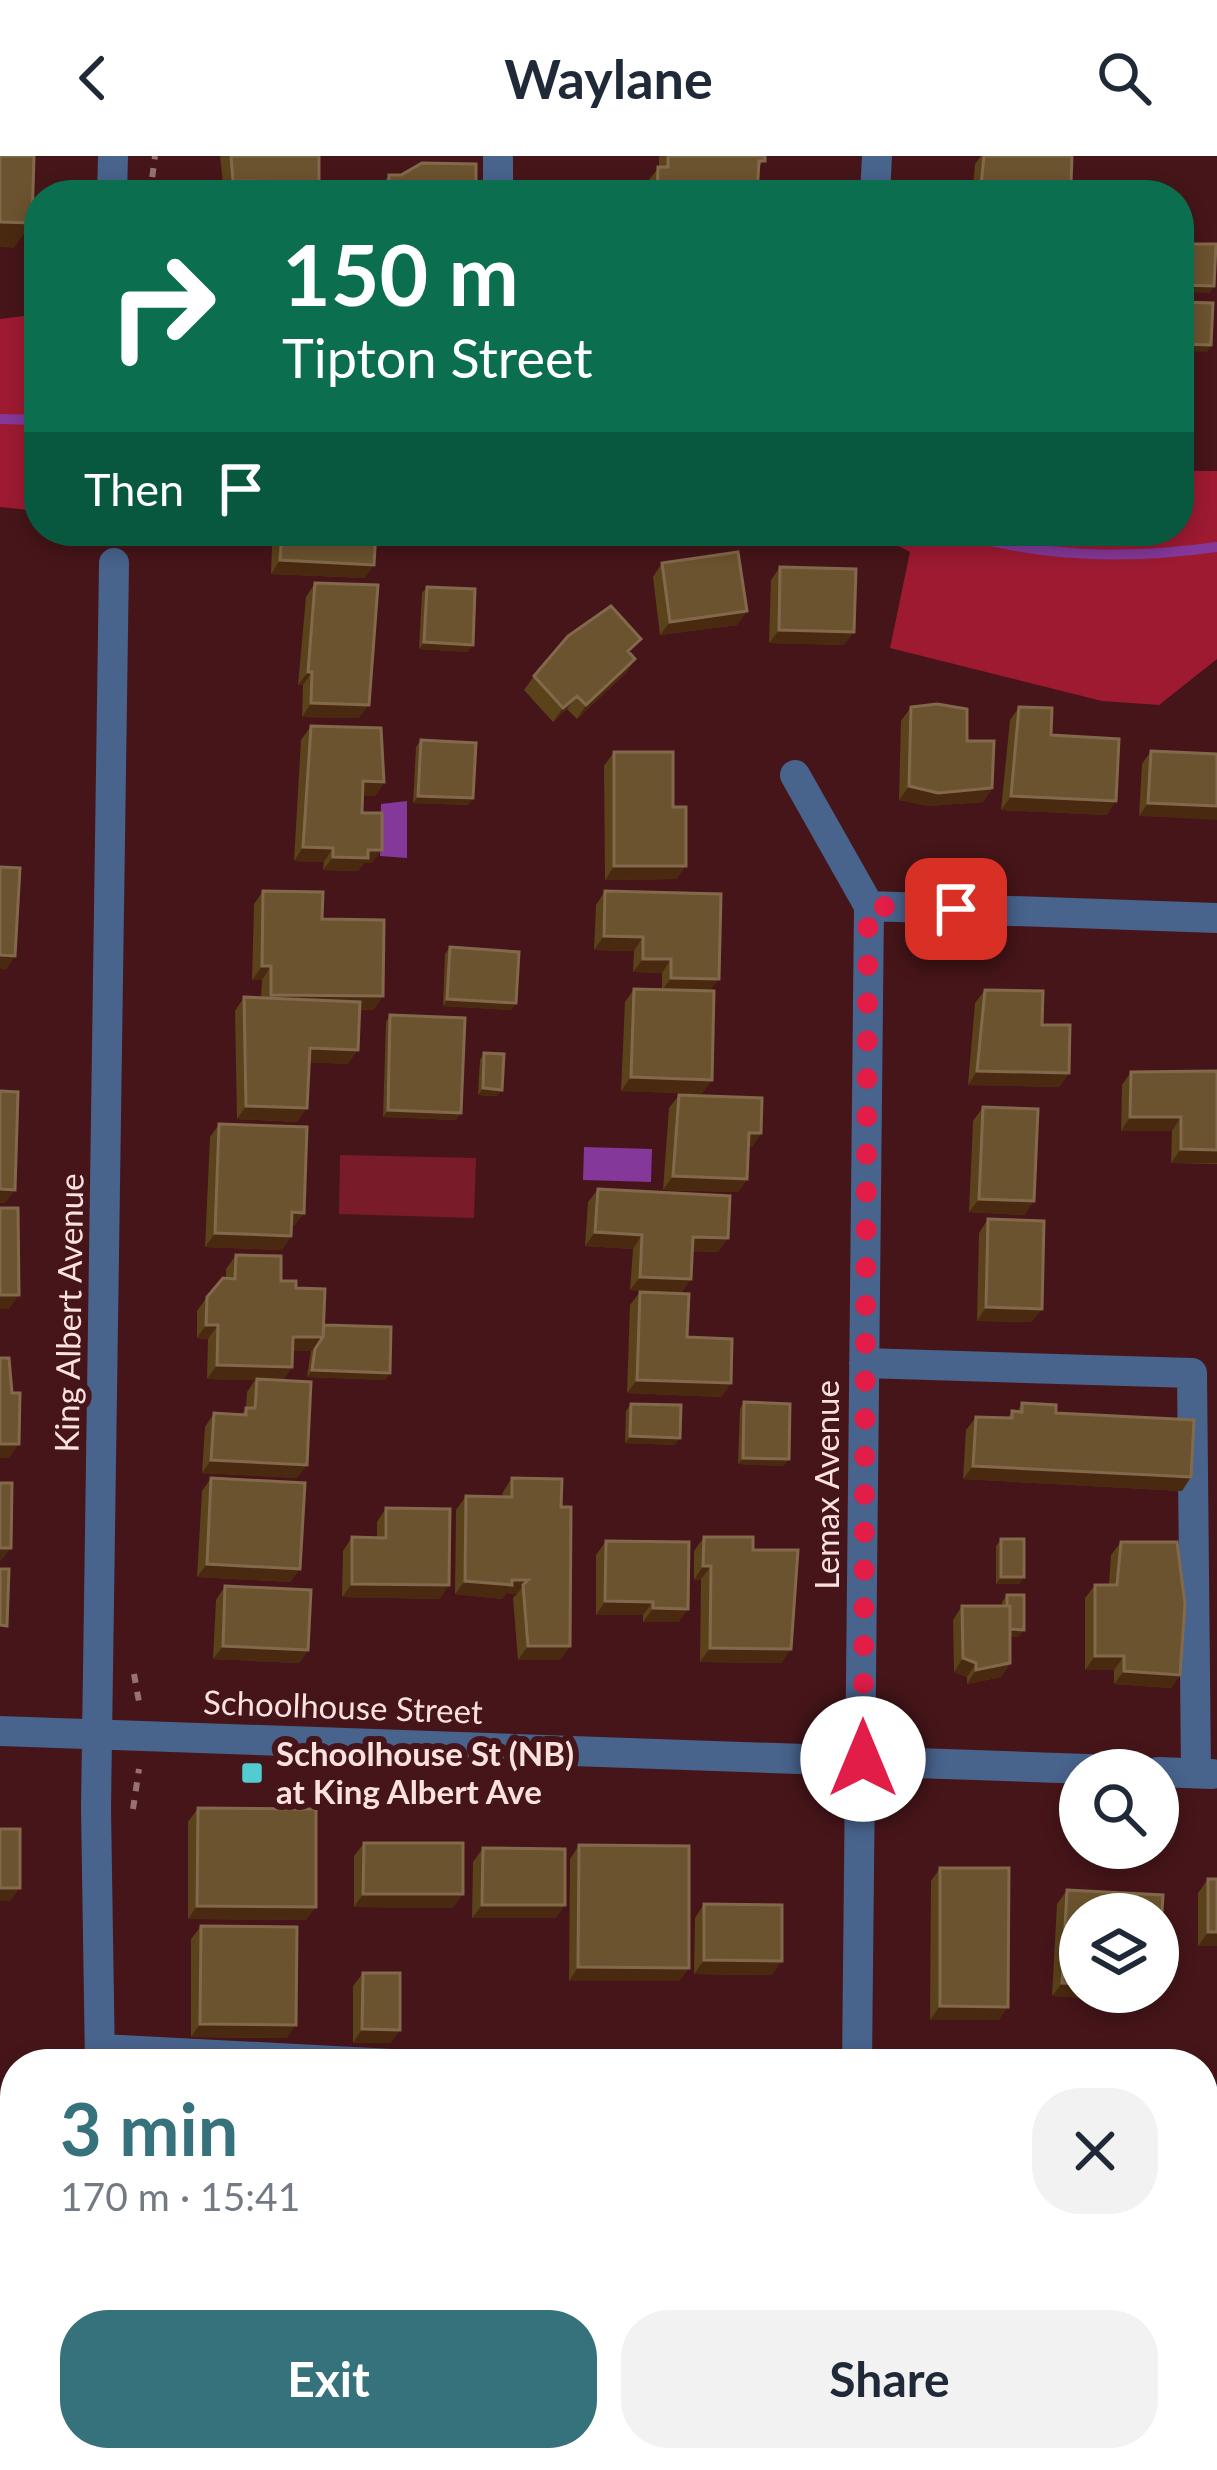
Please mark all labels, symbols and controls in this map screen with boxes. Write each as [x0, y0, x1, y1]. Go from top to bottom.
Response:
icon: back [60, 45, 126, 111]
icon: search [1091, 45, 1157, 111]
text: Waylane [504, 46, 713, 111]
text: 150 m [282, 223, 519, 324]
icon: right [84, 228, 240, 384]
text: Tipton Street [282, 325, 593, 390]
icon: arrive [208, 456, 274, 522]
text: Then [84, 462, 184, 516]
pin [905, 858, 1007, 960]
icon: arrive [923, 876, 989, 942]
street label: King Albert Avenue [46, 1173, 90, 1453]
street label: Lemax Avenue [806, 1380, 846, 1590]
street label: Schoolhouse Street [203, 1681, 484, 1731]
position arrow [800, 1696, 926, 1822]
place label: Schoolhouse St (NB) at King Albert Ave [276, 1733, 574, 1811]
map controls [1059, 1749, 1179, 2013]
button: search [1059, 1749, 1179, 1869]
marker: Schoolhouse St (NB) at King Albert Ave [239, 1760, 265, 1786]
button: layers [1059, 1893, 1179, 2013]
text: 3 min [60, 2085, 238, 2171]
button: close [1032, 2088, 1158, 2214]
text: 170 m · 15:41 [60, 2173, 300, 2219]
button: Exit [60, 2310, 597, 2448]
button: Share [621, 2310, 1158, 2448]

